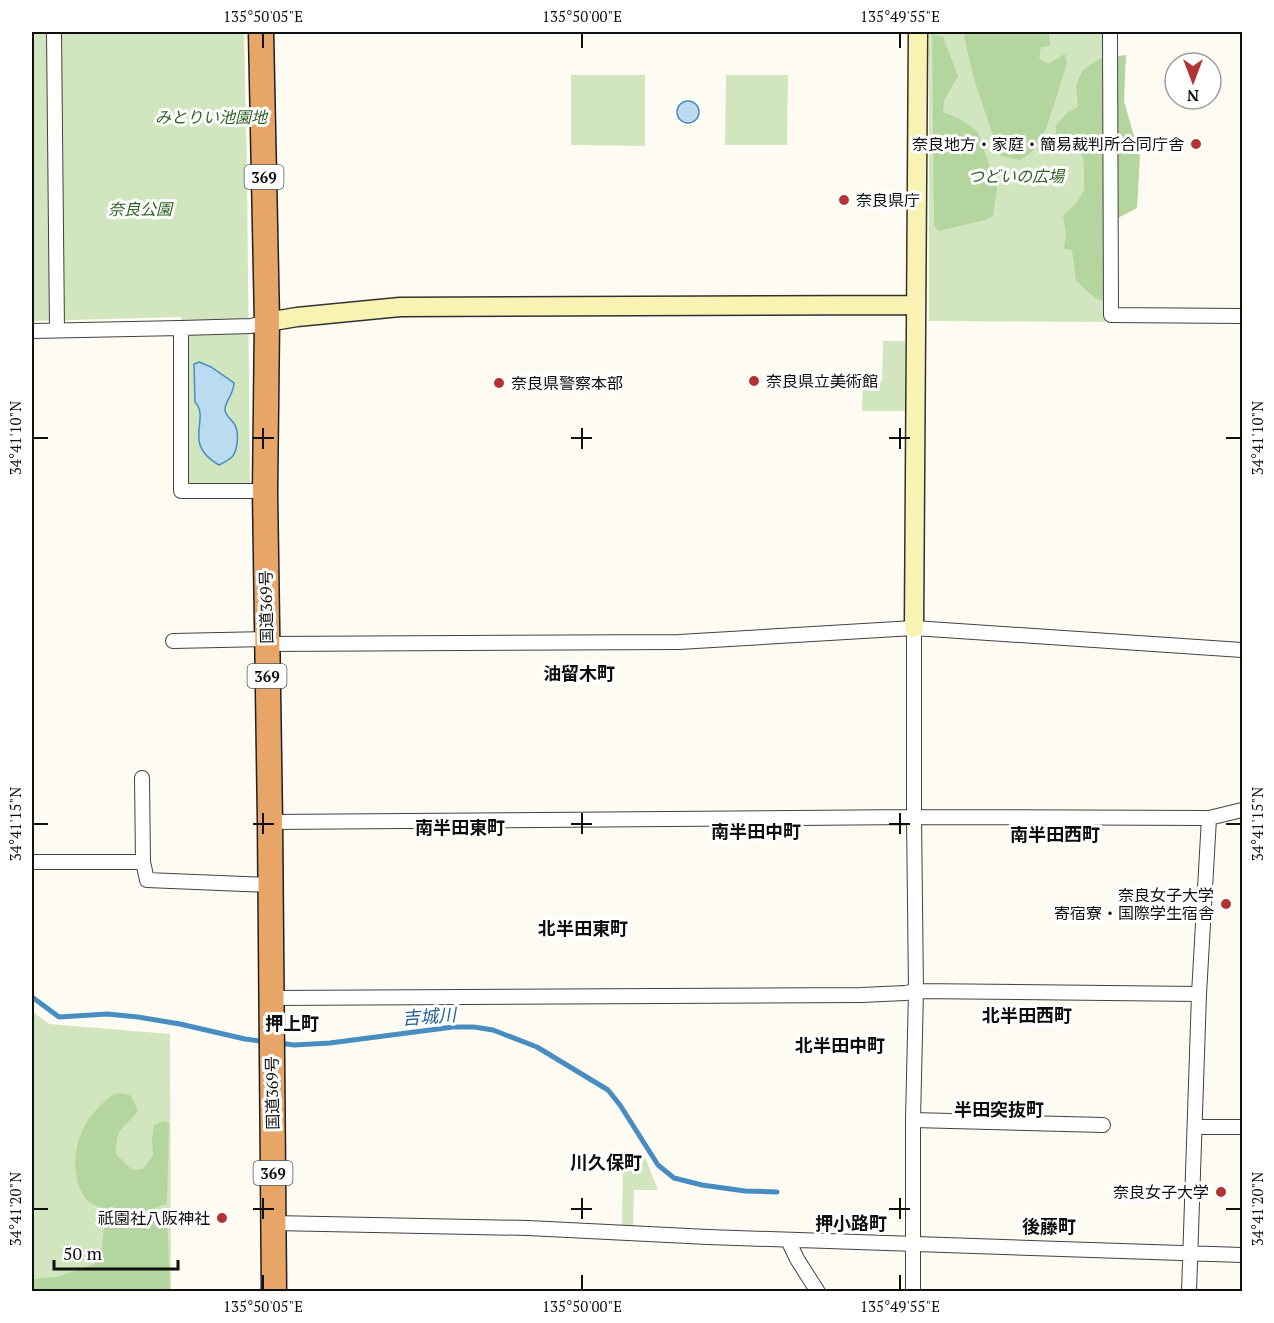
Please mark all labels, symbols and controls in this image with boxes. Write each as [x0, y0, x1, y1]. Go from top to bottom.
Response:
text: 135°50'05"E [223, 6, 303, 26]
text: 135°50'00"E [542, 6, 622, 26]
text: 135°49'55"E [860, 6, 940, 26]
north arrow [1163, 51, 1223, 111]
text: N [1187, 85, 1199, 107]
park label: みとりい池園地 [155, 106, 269, 128]
place label: 奈良地方・家庭・簡易裁判所合同庁舎 [912, 133, 1184, 155]
marker: 奈良地方・家庭・簡易裁判所合同庁舎 [1189, 137, 1203, 151]
road number: 369 [244, 165, 284, 189]
park label: つどいの広場 [968, 165, 1066, 187]
place label: 奈良県庁 [856, 189, 920, 211]
marker: 奈良県庁 [837, 193, 851, 207]
park label: 奈良公園 [108, 198, 174, 220]
place label: 奈良県立美術館 [766, 370, 878, 392]
place label: 奈良県警察本部 [511, 372, 623, 394]
marker: 奈良県立美術館 [747, 374, 761, 388]
marker: 奈良県警察本部 [492, 376, 506, 390]
text: 34°41'10"N [5, 401, 25, 475]
text: 34°41'10"N [1247, 401, 1267, 475]
street label: 国道369号 [254, 570, 278, 644]
district label: 油留木町 [543, 661, 615, 685]
road number: 369 [248, 664, 286, 688]
text: 34°41'15"N [5, 787, 25, 861]
text: 34°41'15"N [1247, 787, 1267, 861]
district label: 南半田東町 [415, 815, 505, 839]
district label: 南半田中町 [711, 819, 801, 843]
district label: 南半田西町 [1010, 822, 1100, 846]
place label: 奈良女子大学 寄宿寮・国際学生宿舎 [1054, 884, 1214, 924]
marker: 奈良女子大学 寄宿寮・国際学生宿舎 [1219, 897, 1233, 911]
district label: 北半田東町 [538, 916, 628, 940]
water label: 吉城川 [401, 1002, 459, 1030]
district label: 北半田西町 [982, 1003, 1072, 1027]
district label: 押上町 [265, 1011, 319, 1035]
district label: 北半田中町 [795, 1033, 885, 1057]
street label: 国道369号 [260, 1056, 284, 1130]
district label: 半田突抜町 [954, 1097, 1044, 1121]
district label: 川久保町 [570, 1150, 642, 1174]
road number: 369 [254, 1161, 292, 1185]
text: 34°41'20"N [5, 1172, 25, 1246]
text: 34°41'20"N [1247, 1172, 1267, 1246]
place label: 奈良女子大学 [1113, 1181, 1209, 1203]
marker: 奈良女子大学 [1214, 1185, 1228, 1199]
place label: 祇園社八阪神社 [98, 1207, 210, 1229]
marker: 祇園社八阪神社 [215, 1211, 229, 1225]
district label: 押小路町 [815, 1211, 887, 1235]
district label: 後藤町 [1022, 1214, 1076, 1238]
scale bar [54, 1233, 178, 1271]
text: 50 m [63, 1241, 103, 1265]
text: 135°50'05"E [223, 1296, 303, 1316]
text: 135°50'00"E [542, 1296, 622, 1316]
text: 135°49'55"E [860, 1296, 940, 1316]

